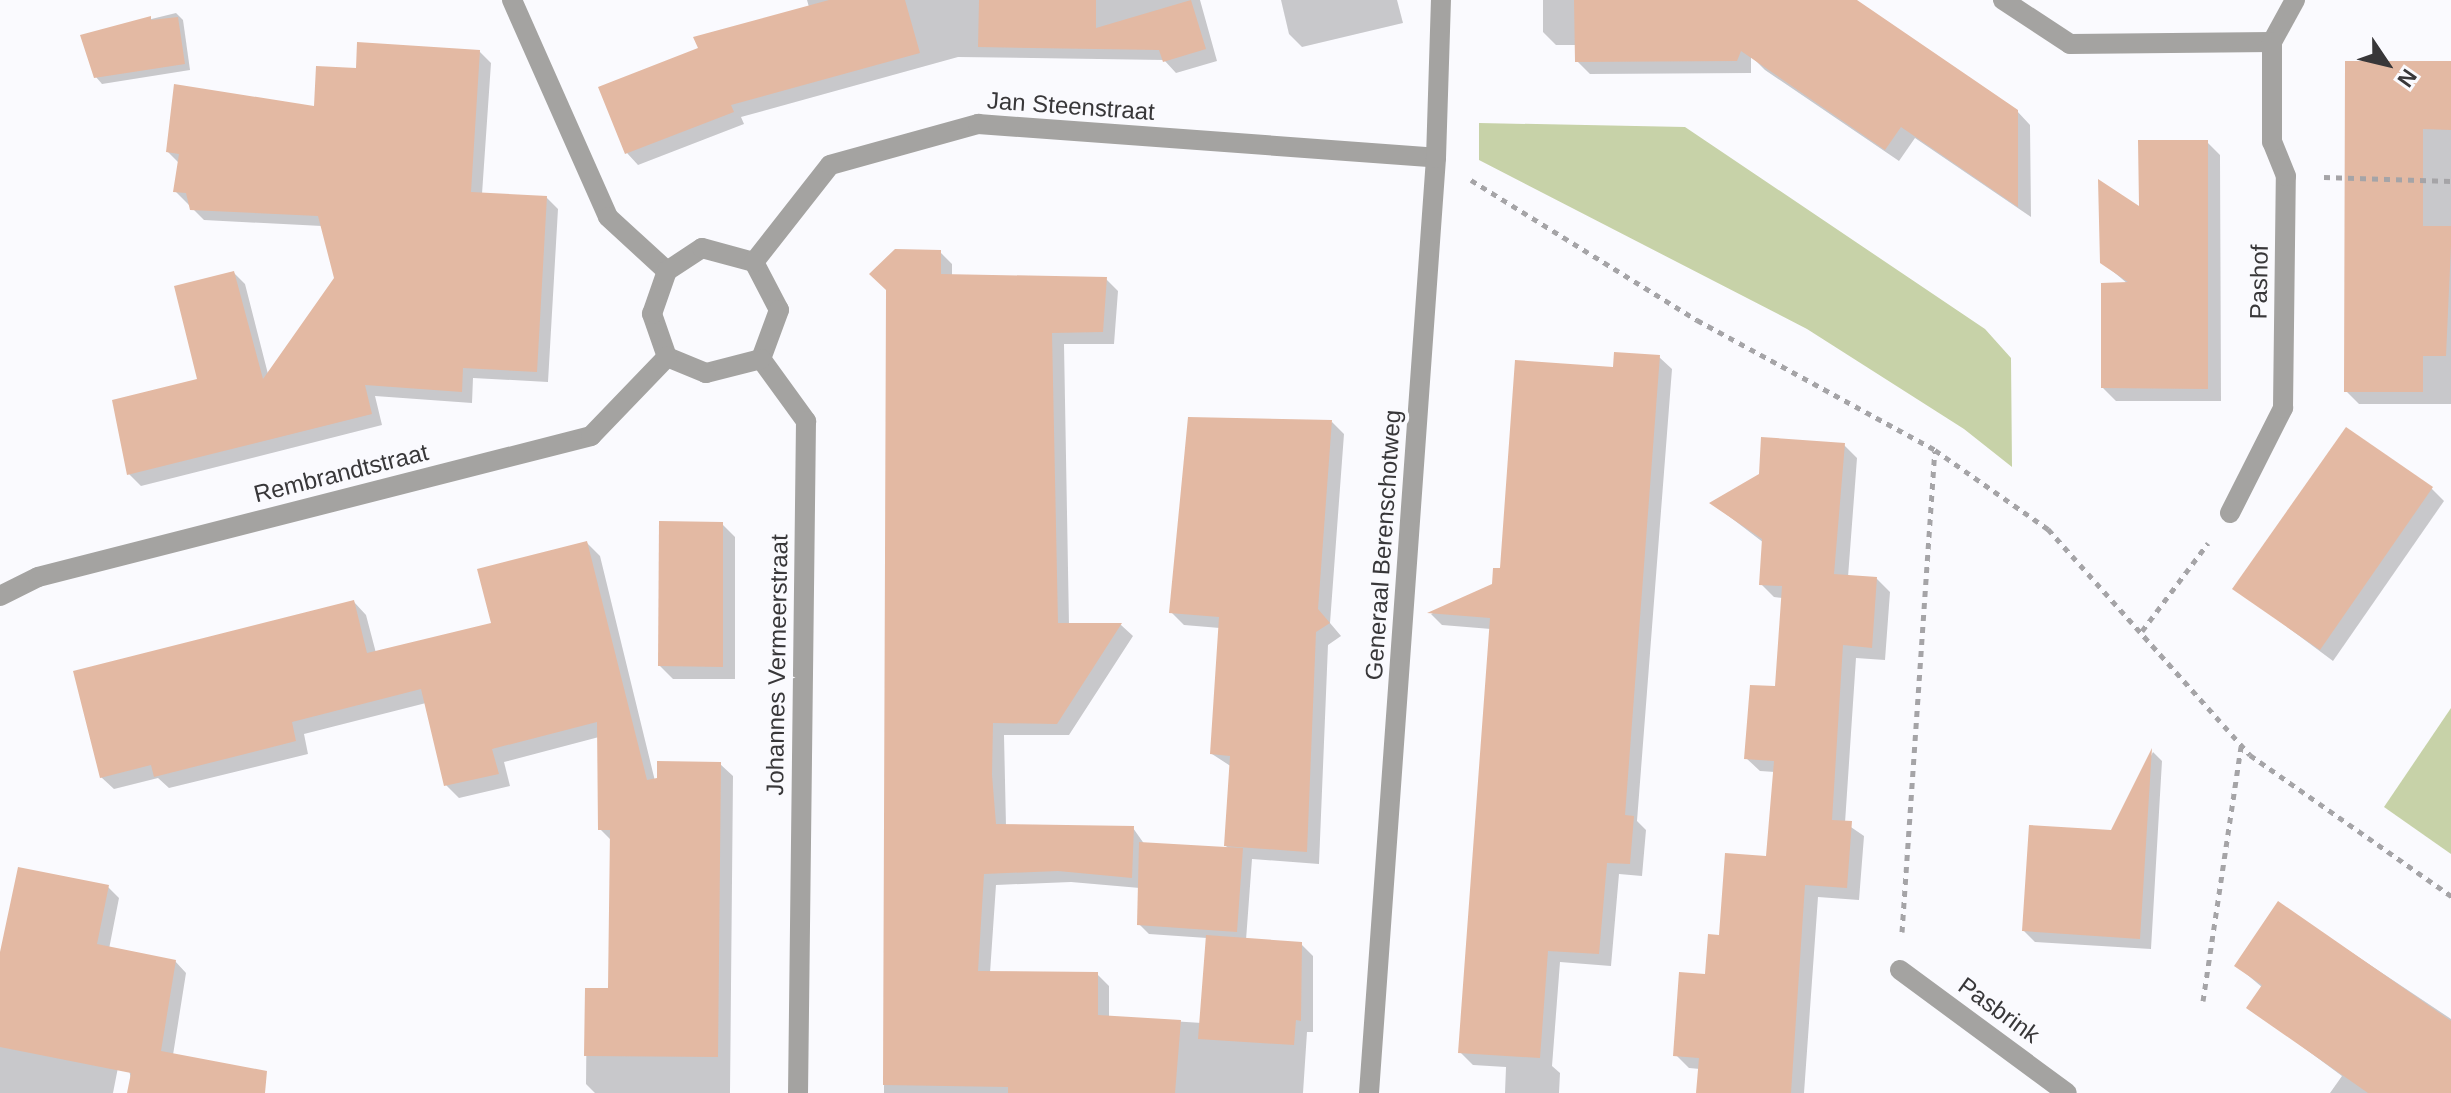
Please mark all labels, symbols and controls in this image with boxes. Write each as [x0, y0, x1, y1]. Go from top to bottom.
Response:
north arrow [2347, 24, 2427, 104]
text: N [2392, 64, 2422, 92]
street label: Jan Steenstraat [986, 86, 1156, 126]
street label: Pashof [2244, 244, 2274, 320]
street label: Generaal Berenschotweg [1359, 409, 1407, 681]
street label: Rembrandtstraat [251, 437, 431, 509]
street label: Johannes Vermeerstraat [760, 534, 794, 796]
street label: Pasbrink [1953, 971, 2045, 1049]

